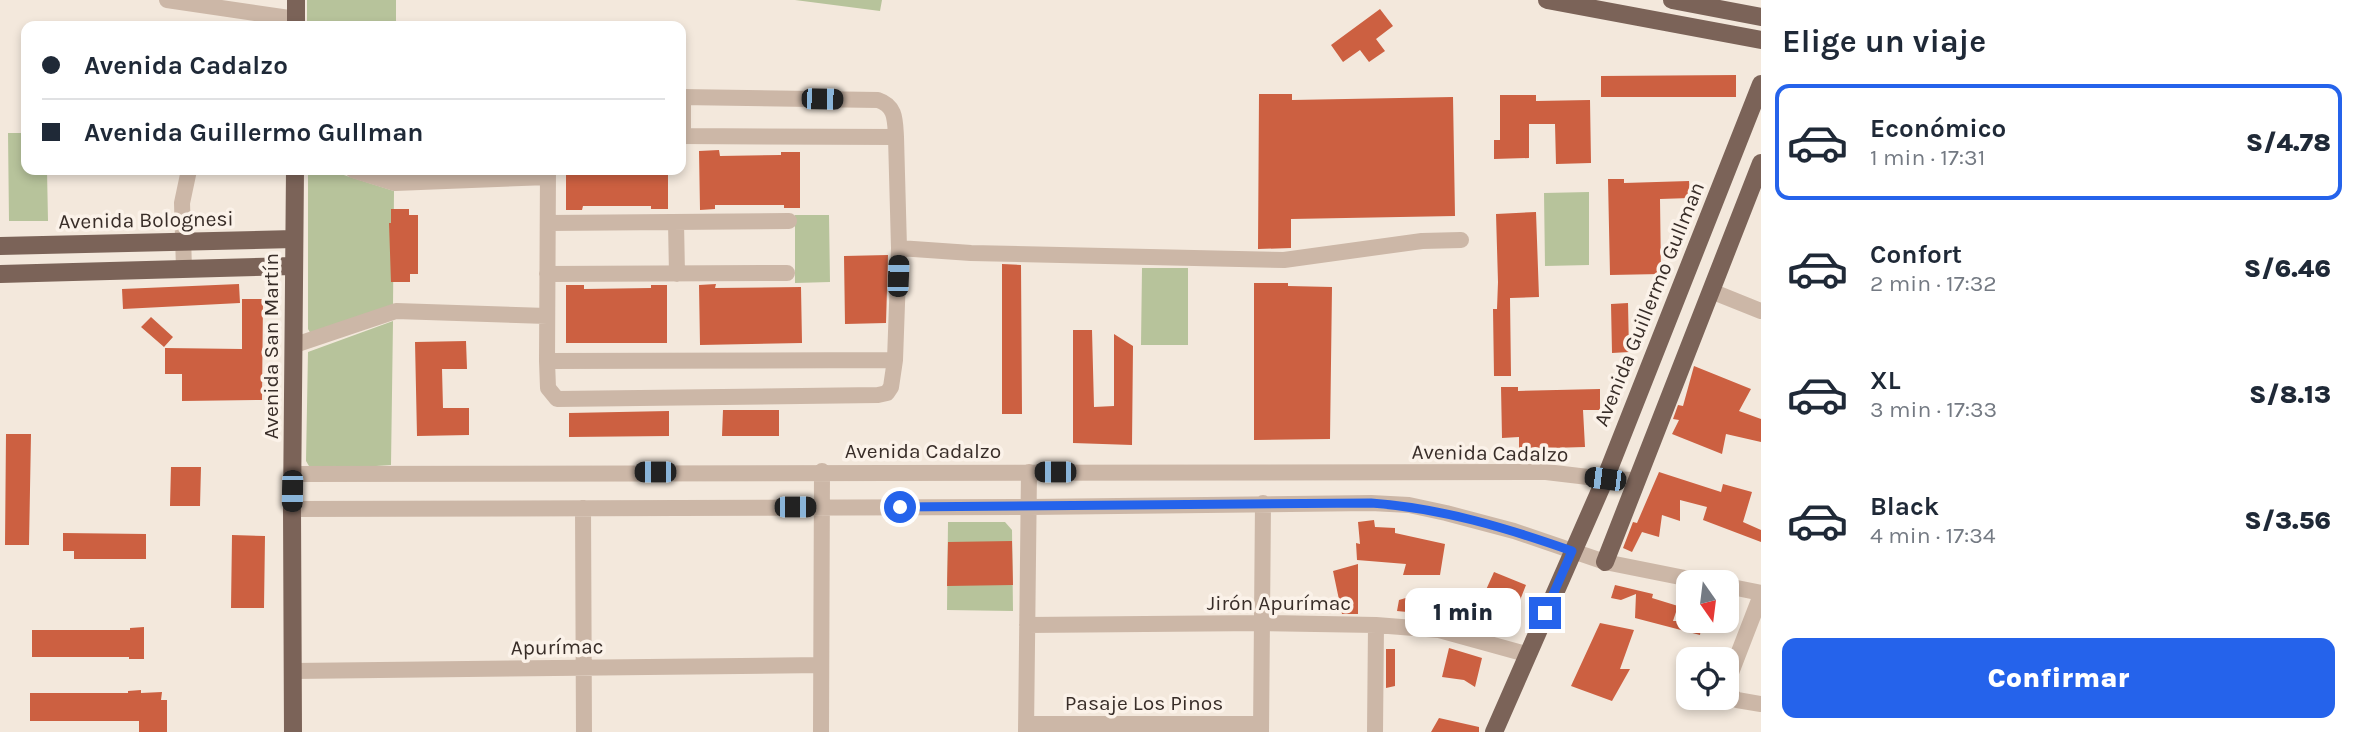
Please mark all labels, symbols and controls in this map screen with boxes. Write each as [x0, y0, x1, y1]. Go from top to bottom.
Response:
text: Elige un viaje [1782, 23, 1986, 60]
text: Avenida Cadalzo [84, 50, 288, 81]
car [801, 88, 844, 110]
icon: car [1786, 111, 1849, 174]
text: Económico [1870, 113, 2006, 144]
text: Avenida Guillermo Gullman [84, 117, 424, 148]
text: S/4.78 [2246, 127, 2331, 158]
text: 1 min · 17:31 [1870, 144, 1985, 171]
street label: Avenida Guillermo Gullman [1589, 178, 1709, 430]
street label: Avenida Bolognesi [58, 206, 234, 234]
icon: car [1786, 237, 1849, 300]
text: Confort [1870, 239, 1962, 270]
street label: Avenida San Martín [259, 253, 283, 439]
text: S/6.46 [2244, 253, 2331, 284]
car [887, 255, 910, 297]
text: 2 min · 17:32 [1870, 270, 1997, 297]
icon: car [1786, 363, 1849, 426]
text: XL [1870, 365, 1901, 396]
text: S/8.13 [2249, 379, 2331, 410]
text: 3 min · 17:33 [1870, 396, 1997, 423]
street label: Avenida Cadalzo [845, 439, 1001, 463]
street label: Avenida Cadalzo [1411, 440, 1569, 466]
car [635, 462, 677, 483]
car [1035, 462, 1077, 483]
car [1583, 466, 1628, 492]
car [282, 470, 303, 512]
icon: car [1786, 489, 1849, 552]
route start [884, 491, 916, 523]
text: Black [1870, 491, 1939, 522]
car [775, 497, 817, 518]
text: S/3.56 [2244, 505, 2331, 536]
text: 4 min · 17:34 [1870, 522, 1996, 549]
north arrow [1676, 570, 1740, 634]
map controls [1676, 570, 1739, 710]
callout: 1 min [1405, 588, 1520, 638]
street label: Jirón Apurímac [1207, 591, 1351, 615]
route end [1529, 597, 1561, 629]
text: 1 min [1433, 599, 1493, 626]
street label: Apurímac [510, 634, 604, 660]
button: Confirmar [1782, 638, 2335, 718]
button: locate [1676, 647, 1739, 710]
street label: Pasaje Los Pinos [1065, 691, 1223, 715]

